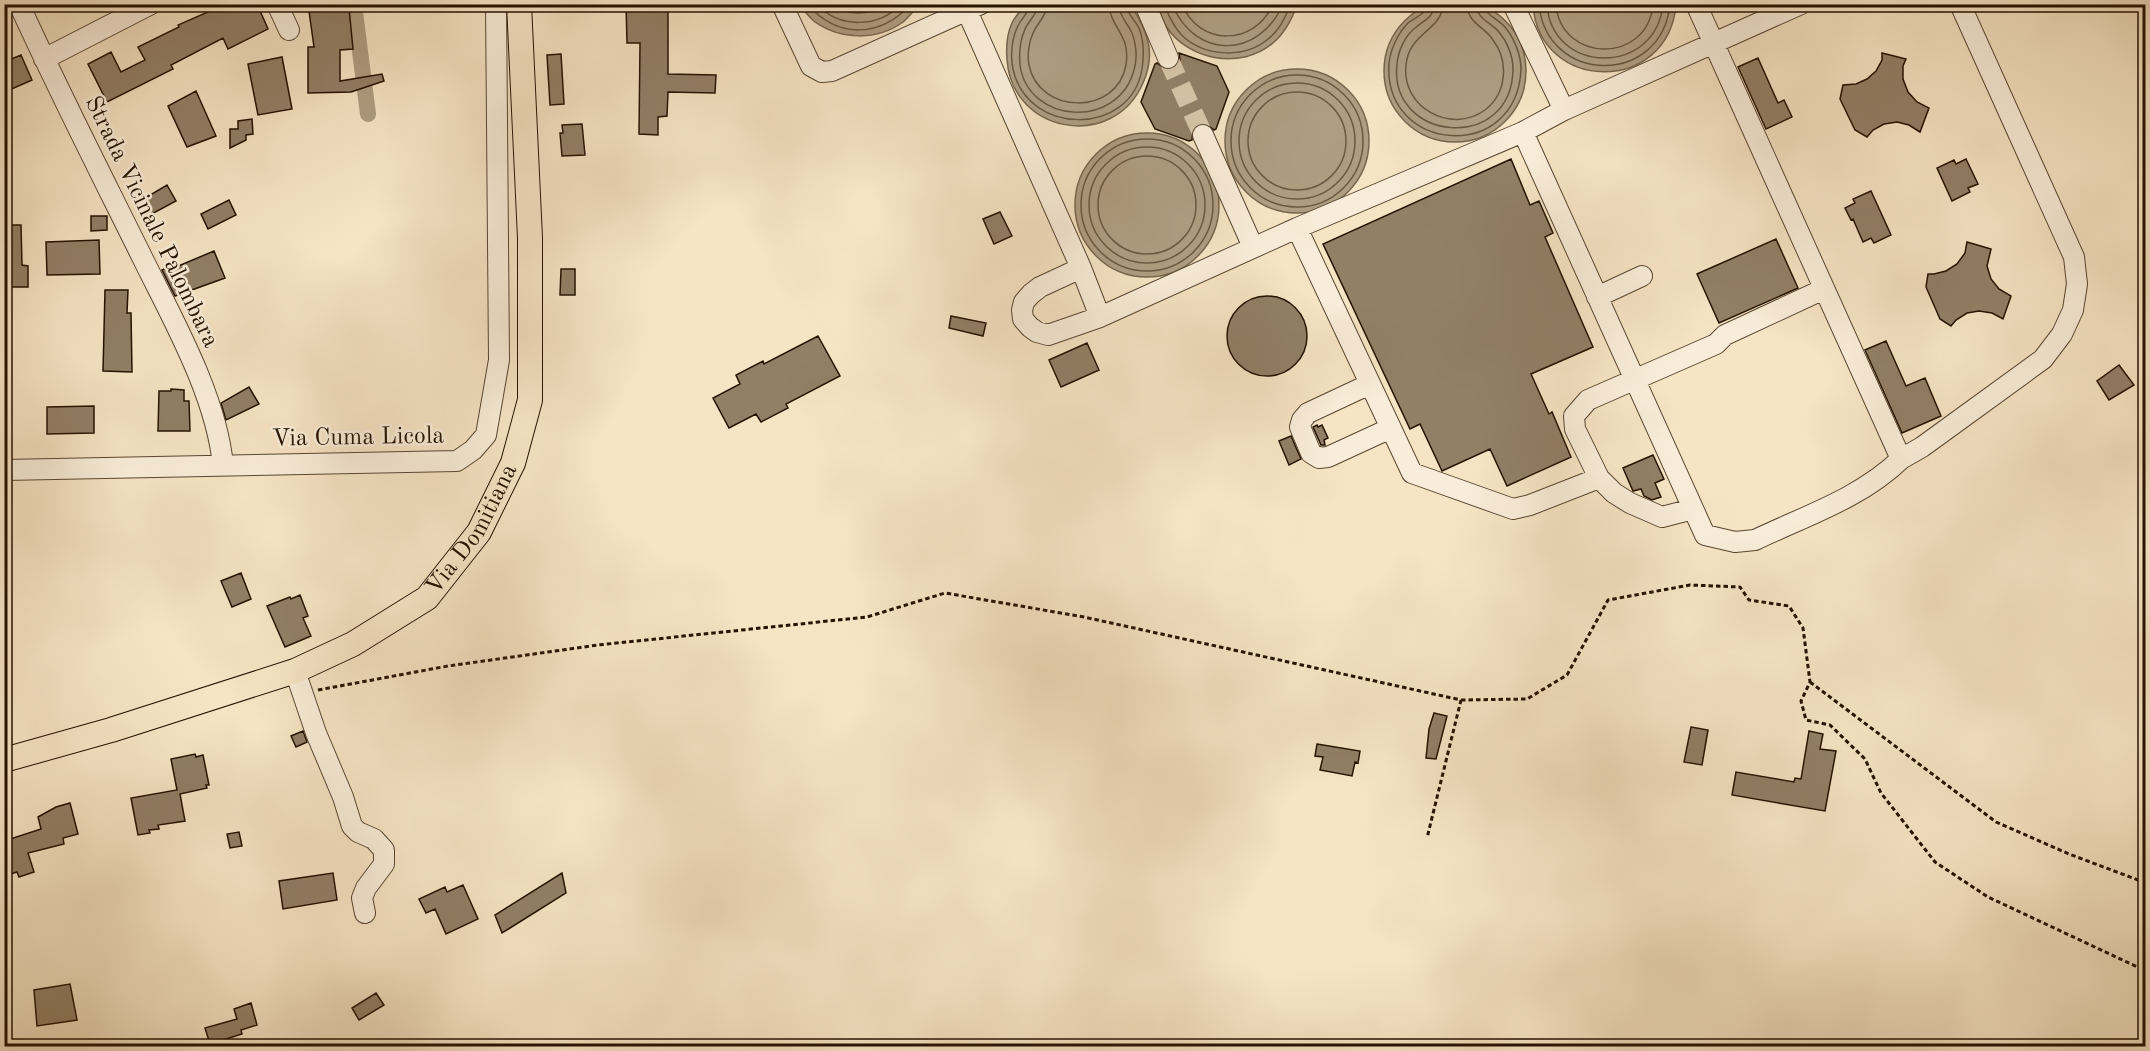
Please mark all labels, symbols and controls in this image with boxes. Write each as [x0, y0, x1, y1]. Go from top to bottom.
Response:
street label: Strada Vicinale Palombara [80, 93, 222, 352]
street label: Via Cuma Licola [272, 424, 444, 452]
street label: Via Domitiana [422, 460, 522, 600]

